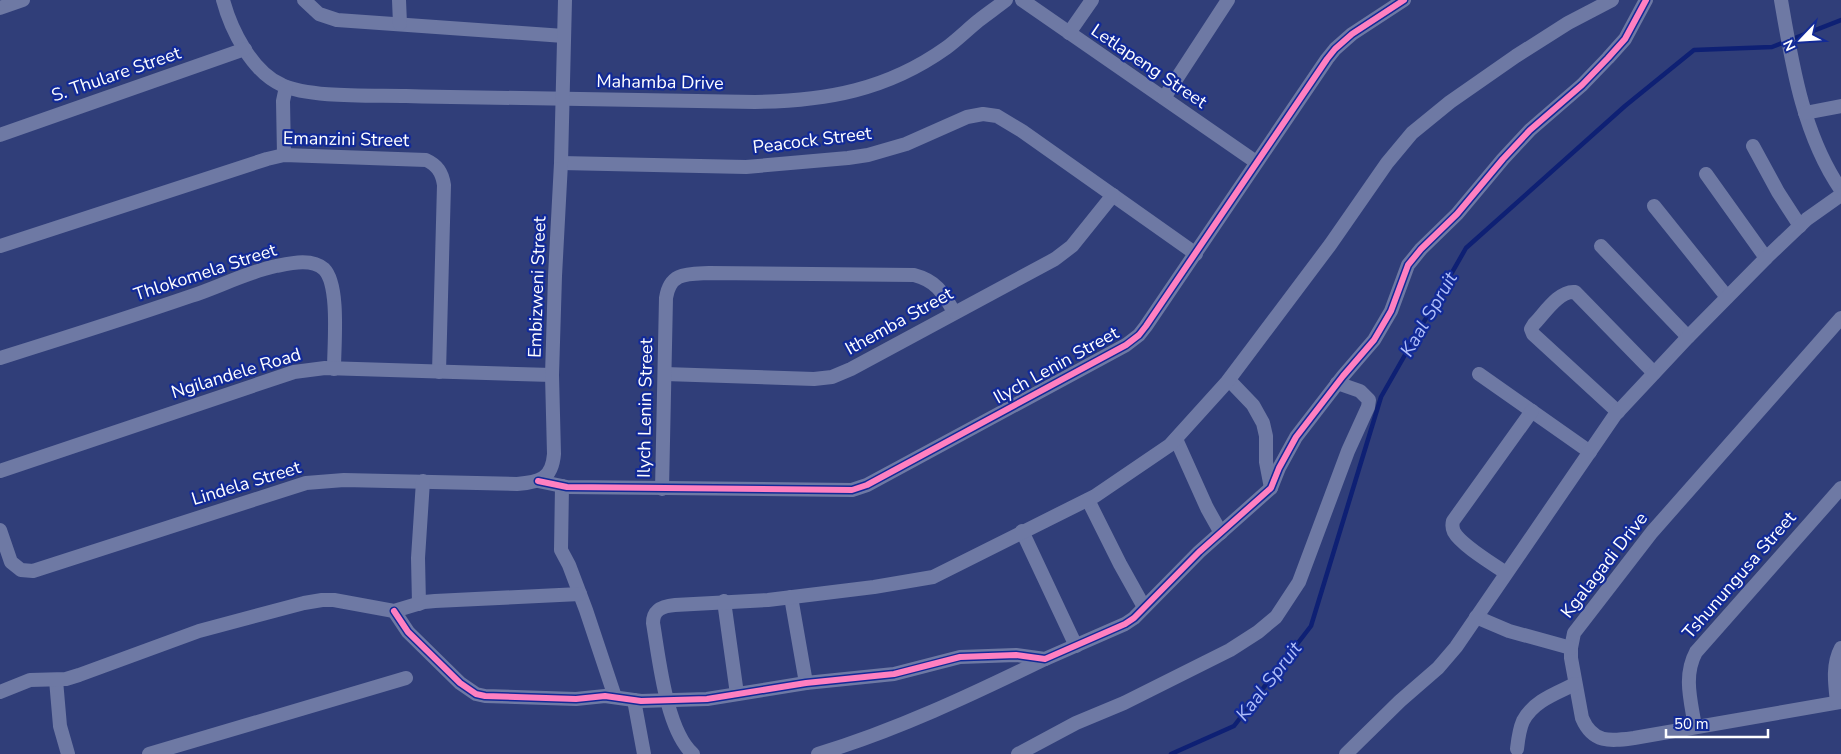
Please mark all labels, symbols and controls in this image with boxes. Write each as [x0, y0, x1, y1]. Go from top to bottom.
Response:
north arrow [1776, 15, 1826, 65]
street label: Letlapeng Street [1086, 18, 1212, 114]
text: N [1779, 37, 1800, 54]
street label: S. Thulare Street [48, 40, 185, 107]
street label: Mahamba Drive [596, 69, 724, 95]
street label: Peacock Street [751, 121, 873, 159]
street label: Emanzini Street [283, 126, 410, 152]
street label: Embizweni Street [523, 215, 551, 358]
street label: Thlokomela Street [131, 237, 280, 306]
water label: Kaal Spruit [1394, 266, 1464, 362]
street label: Ithemba Street [841, 281, 958, 361]
street label: Ilych Lenin Street [989, 320, 1124, 409]
street label: Ilych Lenin Street [632, 337, 658, 478]
street label: Ngilandele Road [168, 342, 304, 404]
street label: Lindela Street [189, 455, 304, 511]
street label: Tshunungusa Street [1677, 506, 1802, 644]
street label: Kgalagadi Drive [1555, 507, 1653, 623]
water label: Kaal Spruit [1230, 636, 1309, 727]
scale bar [1666, 706, 1768, 738]
text: 50 m [1674, 714, 1709, 734]

